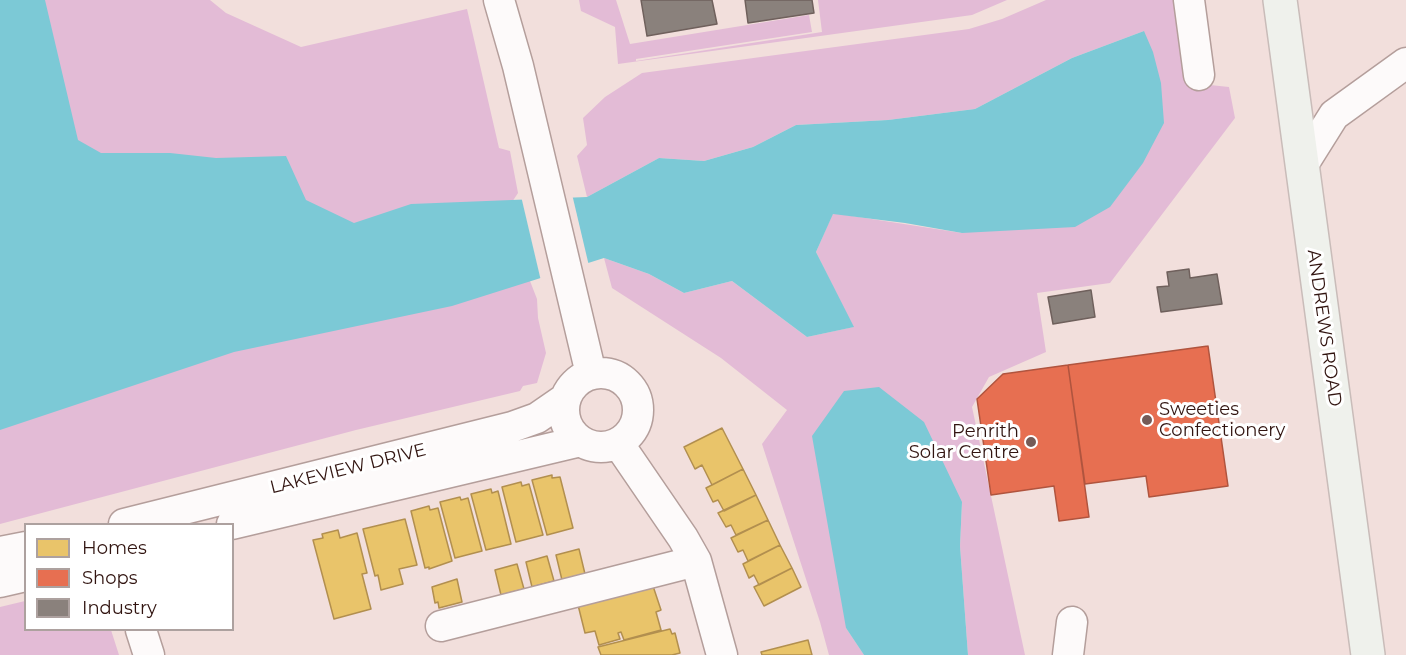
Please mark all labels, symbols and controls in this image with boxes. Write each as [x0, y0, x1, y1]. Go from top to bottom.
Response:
street label: ANDREWS ROAD [1302, 248, 1346, 408]
place label: Sweeties Confectionery [1159, 399, 1285, 442]
marker: Sweeties Confectionery [1140, 413, 1154, 427]
place label: Penrith Solar Centre [909, 421, 1019, 464]
marker: Penrith Solar Centre [1024, 435, 1038, 449]
street label: LAKEVIEW DRIVE [268, 439, 428, 499]
legend [24, 523, 234, 631]
text: Homes [82, 537, 147, 559]
text: Shops [82, 567, 138, 589]
text: Industry [82, 597, 157, 619]

